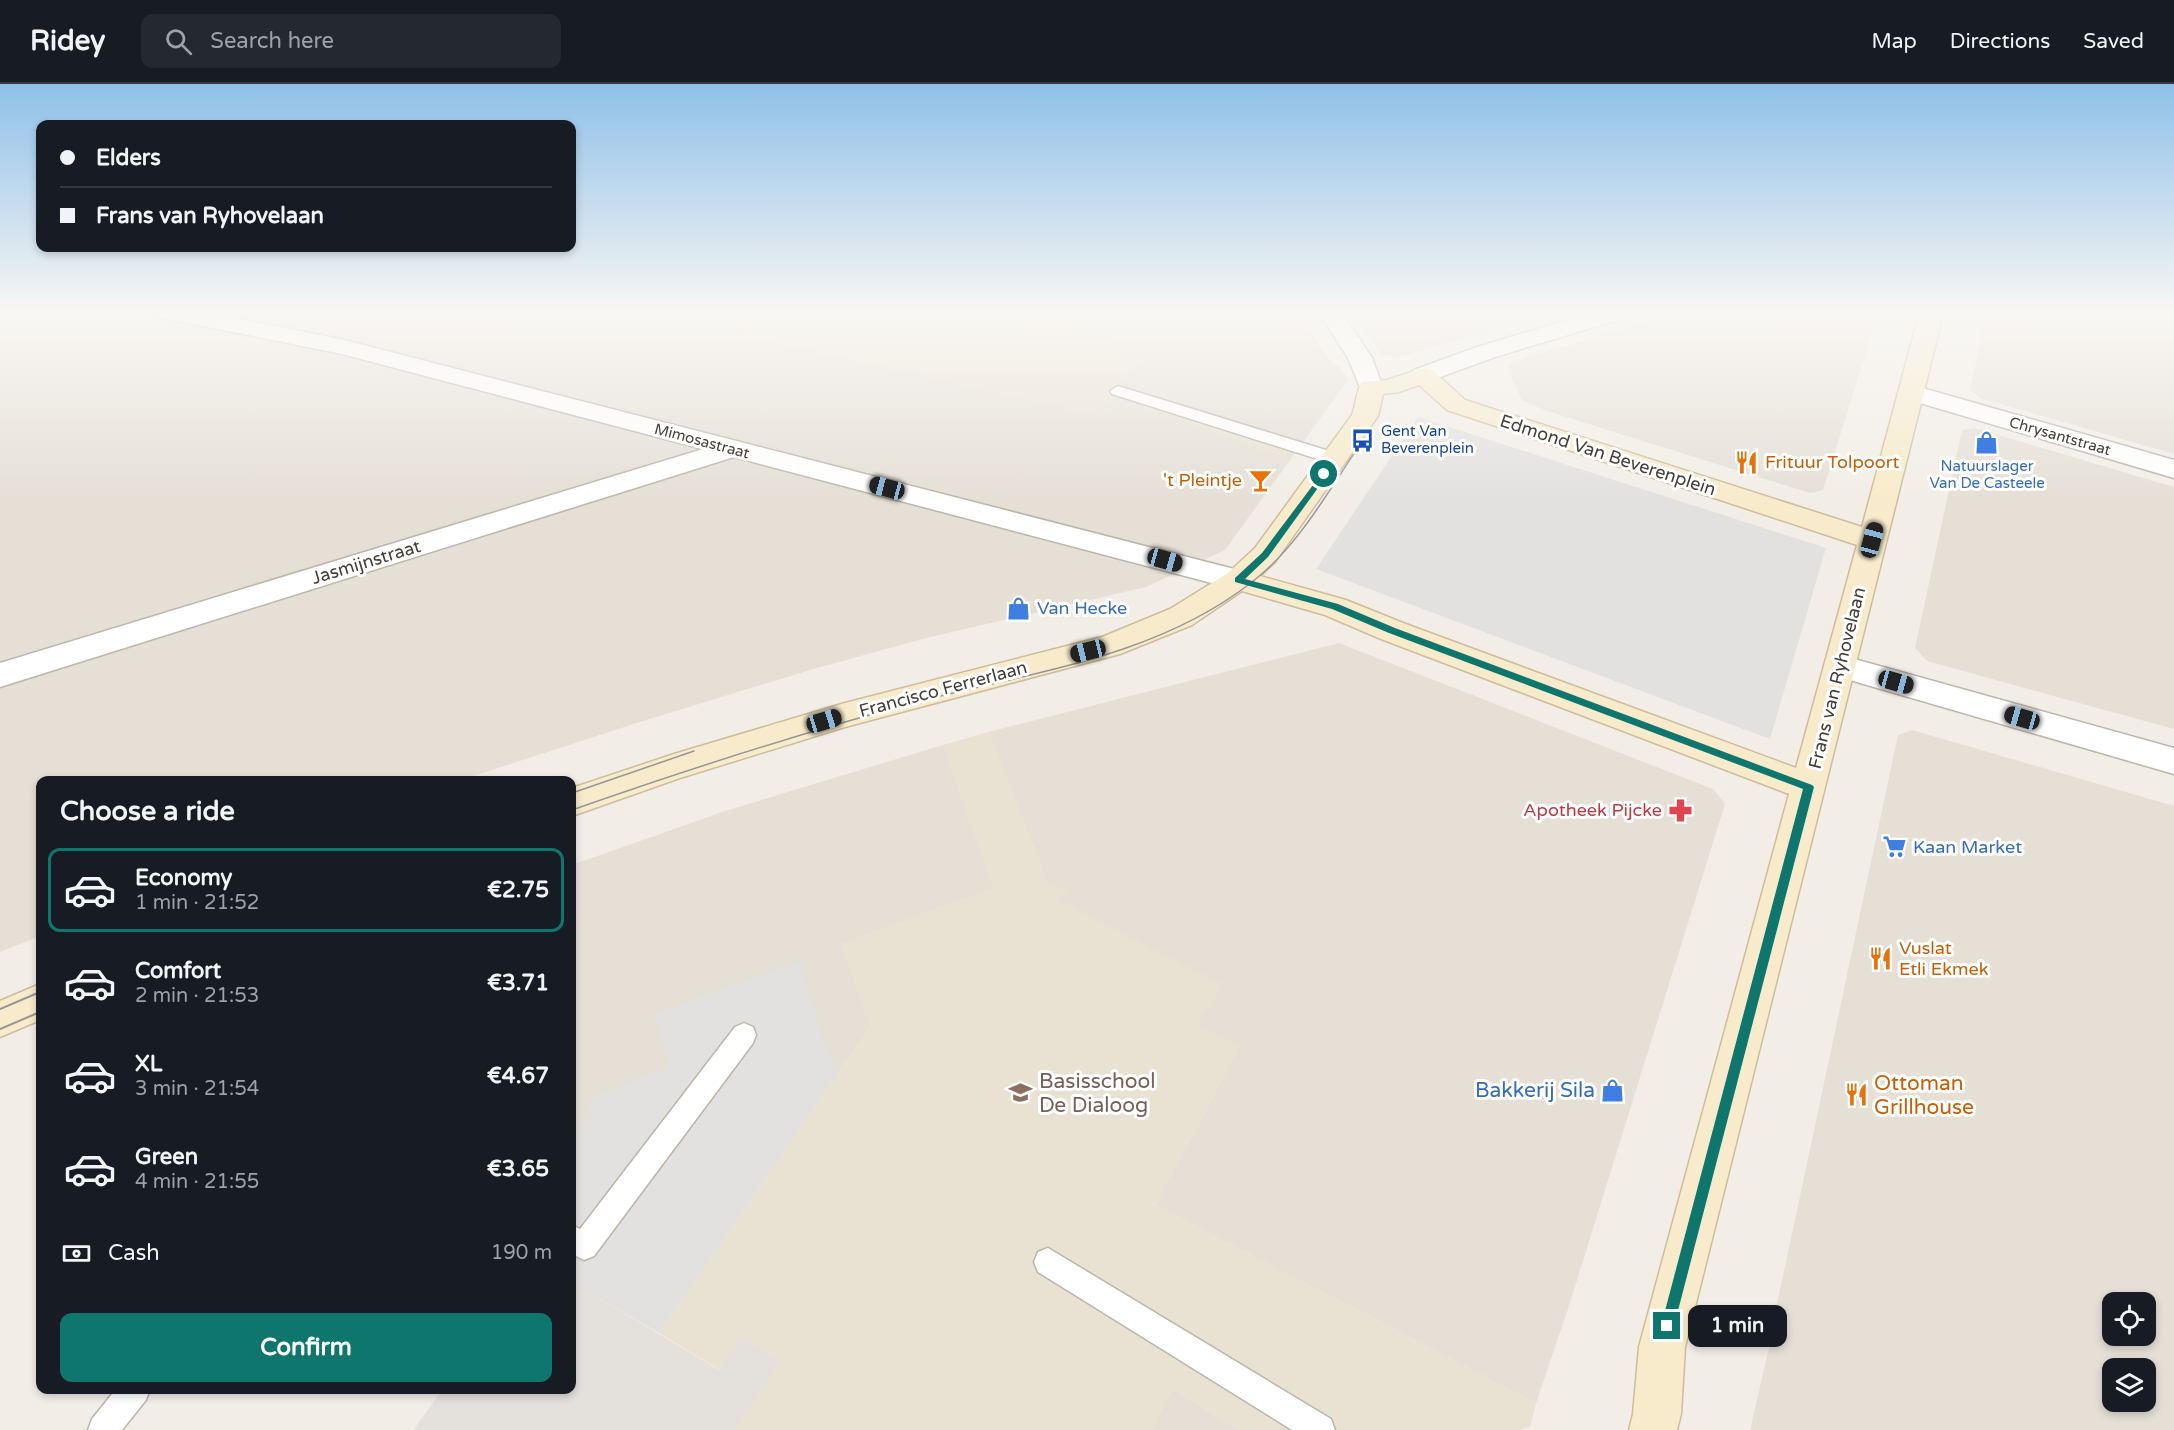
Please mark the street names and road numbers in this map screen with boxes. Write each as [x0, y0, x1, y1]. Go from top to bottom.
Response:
street label: Edmond Van Beverenplein [1497, 410, 1719, 500]
street label: Chrysantstraat [2007, 413, 2113, 459]
street label: Mimosastraat [653, 420, 752, 462]
street label: Jasmijnstraat [309, 535, 423, 589]
street label: Frans van Ryhovelaan [1804, 585, 1870, 771]
street label: Francisco Ferrerlaan [857, 656, 1029, 722]

